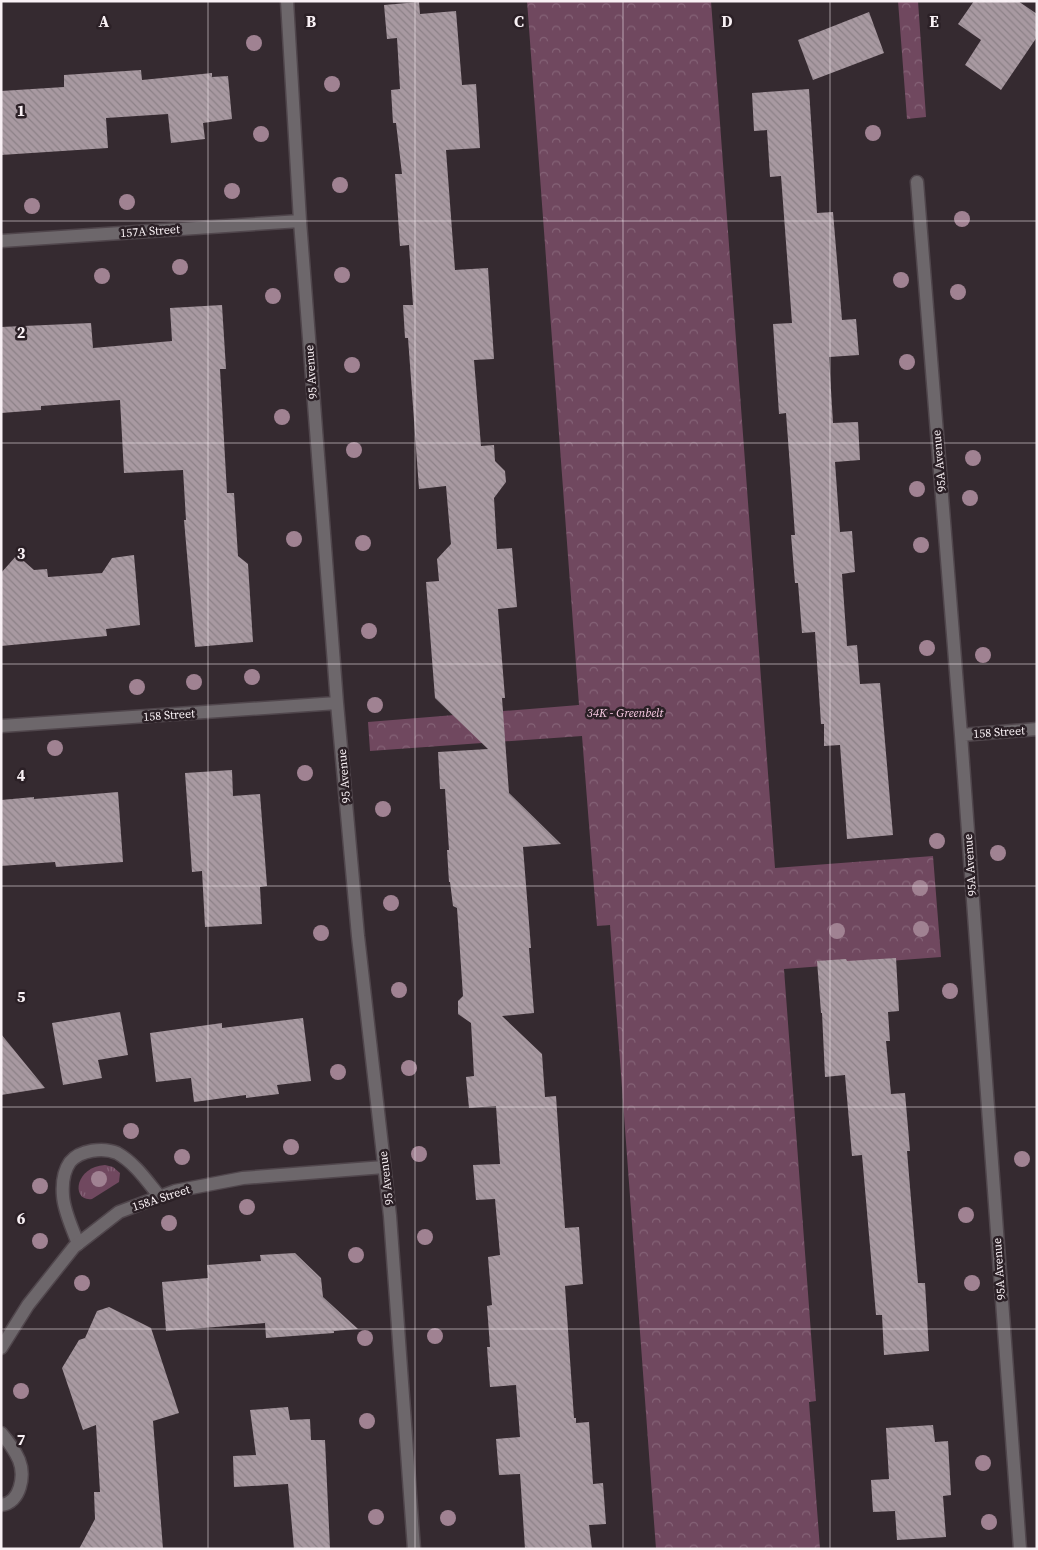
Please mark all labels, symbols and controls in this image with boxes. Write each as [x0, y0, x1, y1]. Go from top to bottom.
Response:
text: A [99, 10, 110, 32]
text: B [306, 10, 317, 32]
text: C [514, 10, 524, 32]
text: D [721, 10, 733, 32]
text: E [929, 10, 939, 32]
text: 1 [17, 99, 25, 121]
street label: 157A Street [120, 221, 180, 241]
text: 2 [17, 321, 26, 343]
street label: 95 Avenue [301, 344, 321, 400]
street label: 95A Avenue [928, 429, 950, 493]
text: 3 [17, 542, 26, 564]
street label: 158 Street [143, 705, 195, 725]
park label: 34K - Greenbelt [587, 705, 664, 721]
street label: 158 Street [973, 722, 1025, 742]
street label: 95 Avenue [334, 748, 354, 804]
text: 4 [17, 764, 26, 786]
street label: 95A Avenue [960, 833, 980, 897]
text: 5 [17, 985, 26, 1007]
street label: 95 Avenue [375, 1150, 397, 1206]
street label: 158A Street [130, 1181, 192, 1215]
text: 6 [17, 1207, 26, 1229]
street label: 95A Avenue [989, 1237, 1009, 1301]
text: 7 [17, 1428, 26, 1450]

